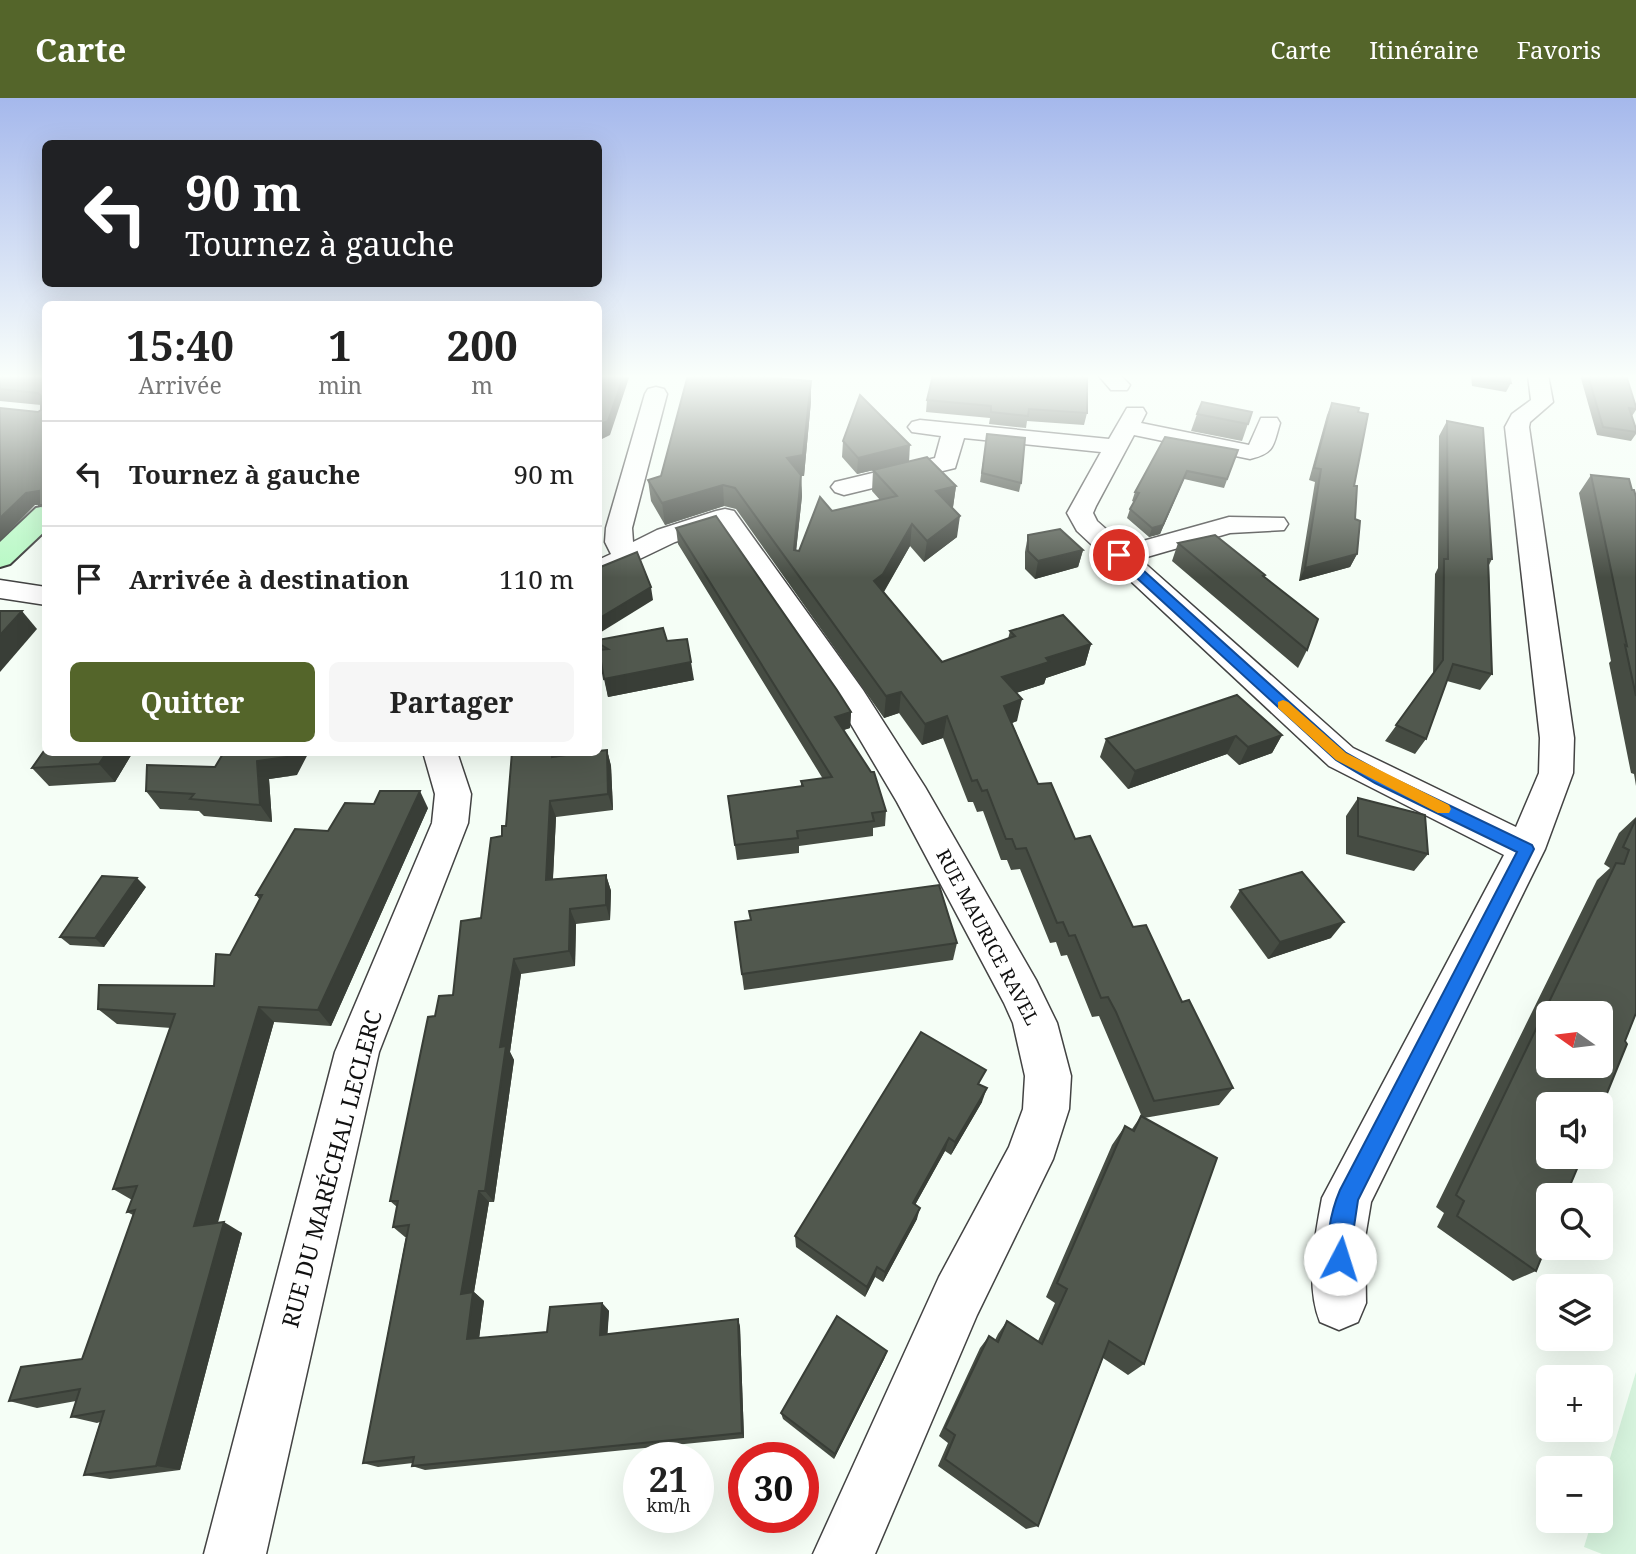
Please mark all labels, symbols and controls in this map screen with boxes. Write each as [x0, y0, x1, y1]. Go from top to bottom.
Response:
text: Carte [35, 27, 126, 72]
text: Carte [1270, 33, 1331, 66]
text: Itinéraire [1369, 33, 1479, 66]
text: Favoris [1517, 33, 1601, 66]
text: 90 m [185, 159, 301, 225]
icon: left [70, 168, 161, 259]
text: Tournez à gauche [185, 222, 454, 265]
text: 15:40 [126, 316, 234, 373]
text: 1 [328, 316, 352, 373]
text: 200 [446, 316, 518, 373]
text: Arrivée [139, 369, 222, 401]
text: min [318, 369, 362, 401]
text: m [471, 369, 493, 401]
icon: left [70, 455, 108, 493]
text: Tournez à gauche [129, 456, 360, 492]
text: 90 m [514, 456, 574, 492]
pin [1089, 525, 1149, 585]
icon: arrive [1100, 536, 1138, 574]
icon: arrive [70, 560, 108, 598]
text: Arrivée à destination [129, 561, 409, 597]
text: 110 m [499, 561, 574, 597]
button: Quitter [70, 662, 315, 742]
button: Partager [329, 662, 574, 742]
street label: RUE MAURICE RAVEL [931, 844, 1046, 1030]
north arrow [1536, 1001, 1614, 1078]
map controls [1536, 1001, 1613, 1533]
street label: RUE DU MARÉCHAL LECLERC [273, 1007, 389, 1331]
button: sound [1536, 1092, 1613, 1169]
button: search [1536, 1183, 1613, 1260]
position arrow [1303, 1222, 1377, 1296]
button: layers [1536, 1274, 1613, 1351]
button: + [1536, 1365, 1613, 1442]
speed limit sign: 30 [728, 1442, 819, 1533]
text: 21 [649, 1455, 688, 1502]
button: − [1536, 1456, 1613, 1533]
text: km/h [646, 1493, 691, 1517]

